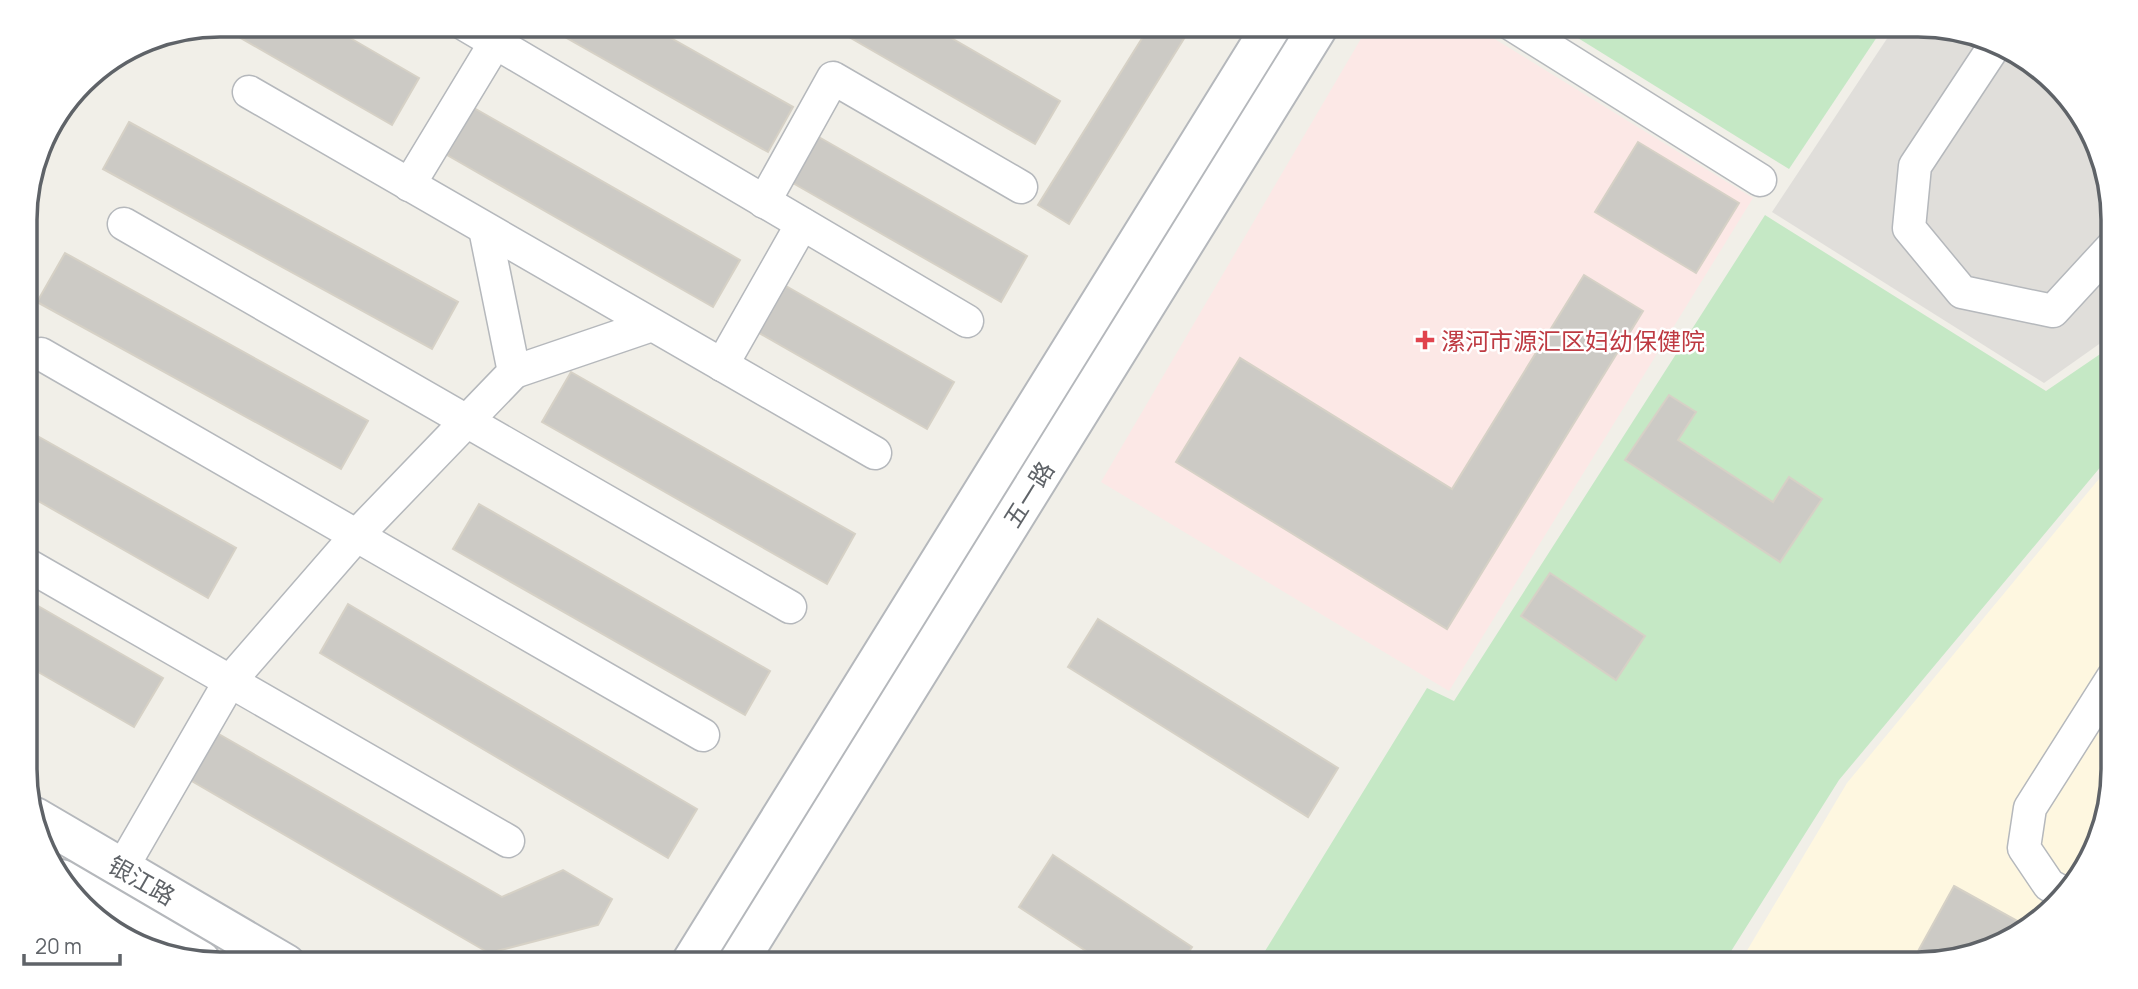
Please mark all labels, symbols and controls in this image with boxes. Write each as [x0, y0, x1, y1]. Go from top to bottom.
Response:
place label: 漯河市源汇区妇幼保健院 [1441, 324, 1705, 357]
marker: 漯河市源汇区妇幼保健院 [1415, 330, 1435, 350]
street label: 五一路 [995, 455, 1061, 533]
street label: 银江路 [103, 848, 181, 912]
scale bar [24, 922, 121, 966]
text: 20 m [35, 932, 82, 960]

